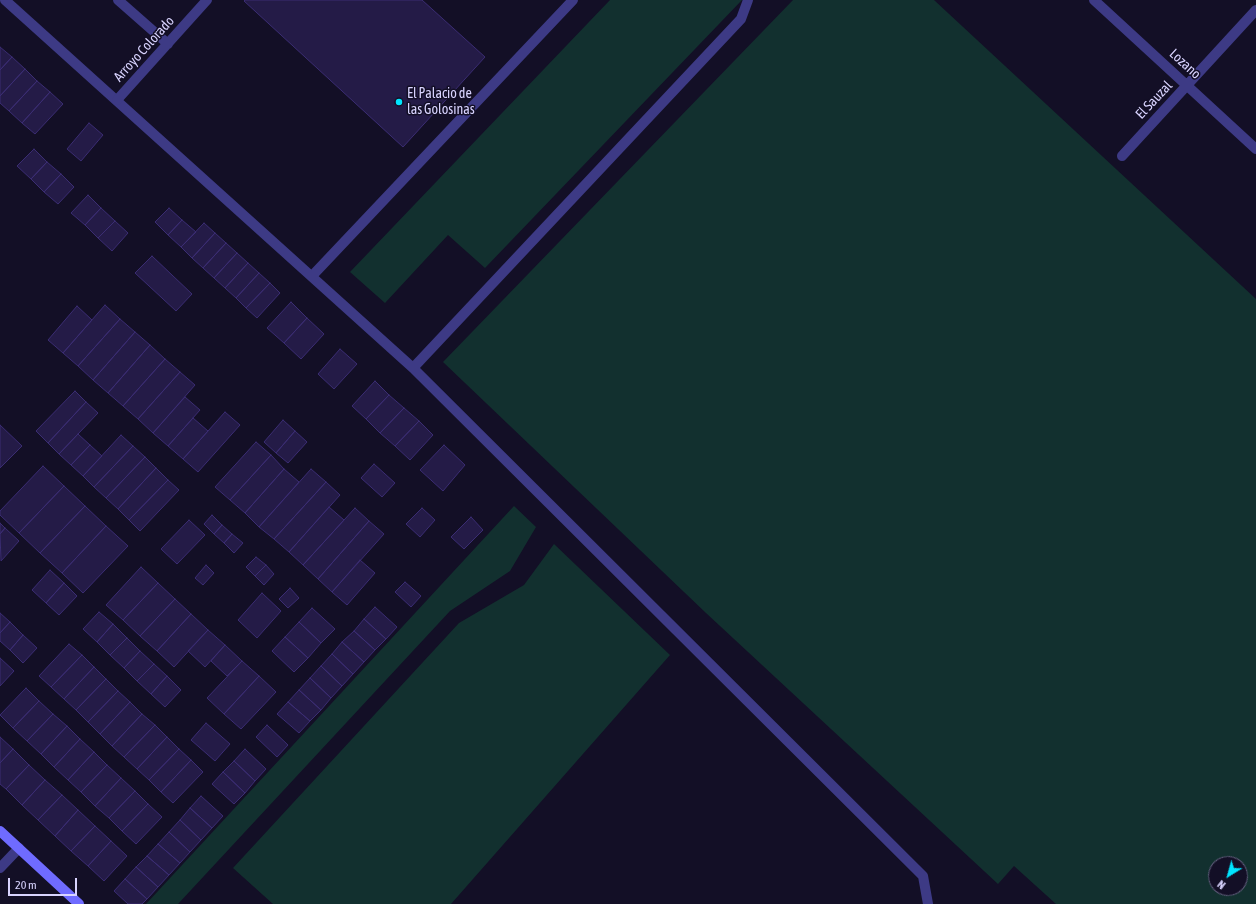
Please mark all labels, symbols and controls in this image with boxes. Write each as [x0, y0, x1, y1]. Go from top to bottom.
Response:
street label: Arroyo Colorado [110, 13, 178, 85]
street label: Lozano [1166, 45, 1204, 83]
street label: El Sauzal [1132, 77, 1176, 123]
place label: El Palacio de las Golosinas [407, 86, 475, 118]
marker: El Palacio de las Golosinas [394, 97, 404, 107]
north arrow [1208, 856, 1248, 896]
scale bar [10, 870, 79, 896]
text: 20 m [15, 878, 37, 892]
text: N [1215, 878, 1228, 892]

